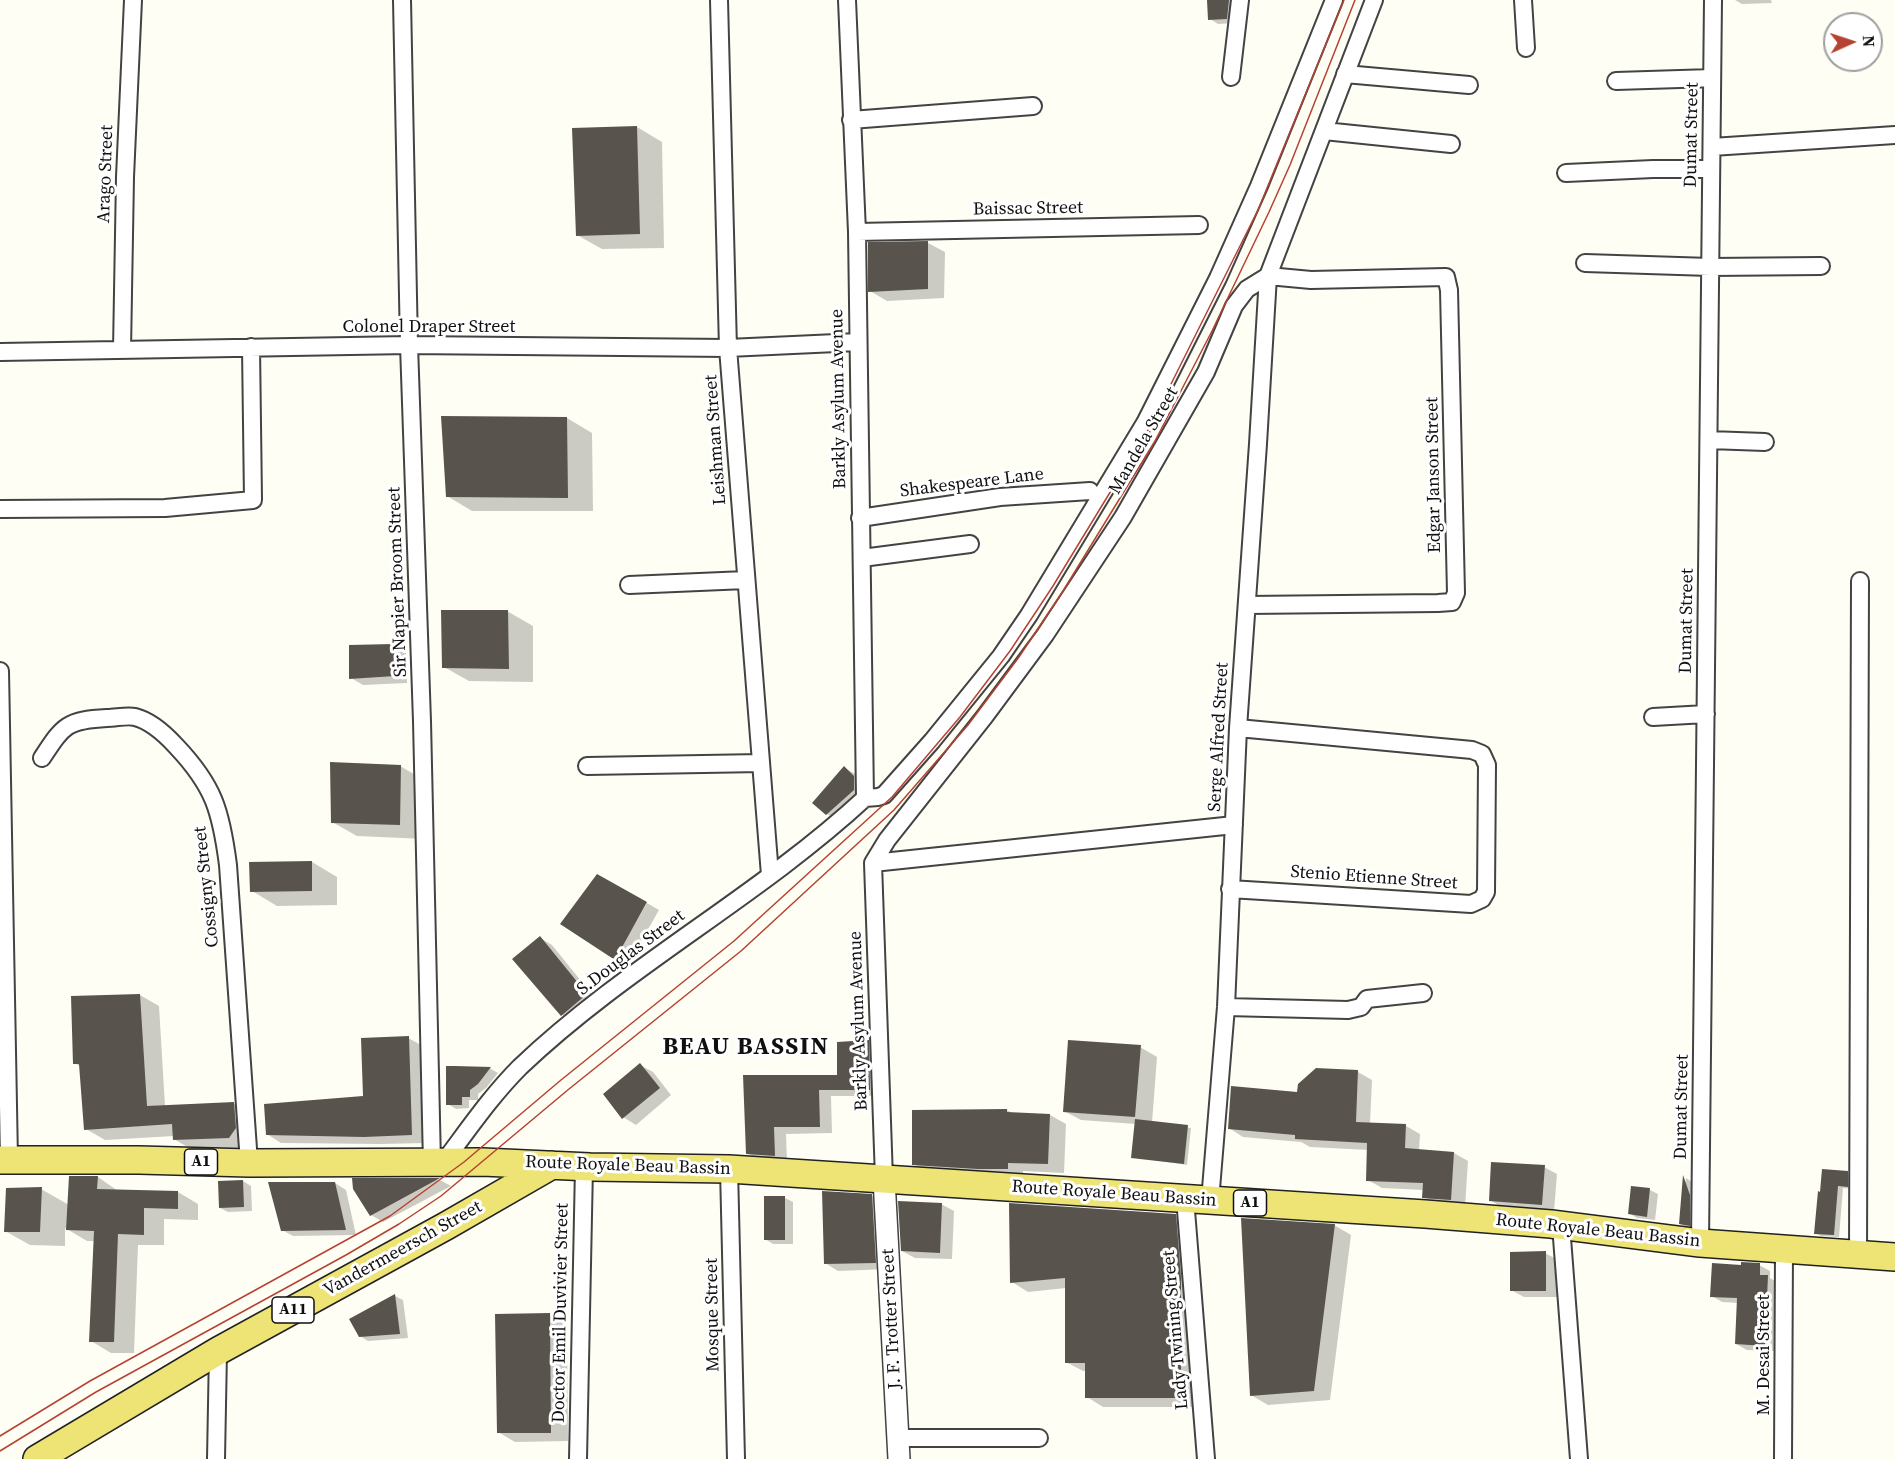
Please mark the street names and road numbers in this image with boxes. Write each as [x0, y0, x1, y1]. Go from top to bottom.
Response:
street label: Dumat Street [1680, 82, 1704, 188]
street label: Arago Street [93, 125, 119, 223]
street label: Baissac Street [973, 197, 1083, 221]
street label: Barkly Asylum Avenue [827, 309, 851, 489]
street label: Colonel Draper Street [343, 316, 515, 338]
street label: Leishman Street [701, 374, 731, 506]
street label: Mandela Street [1105, 384, 1183, 498]
street label: Edgar Janson Street [1422, 397, 1446, 553]
street label: Shakespeare Lane [899, 463, 1045, 503]
street label: Sir Napier Broom Street [384, 486, 412, 678]
street label: Dumat Street [1675, 568, 1699, 674]
street label: Serge Alfred Street [1204, 662, 1234, 812]
street label: Cossigny Street [190, 825, 224, 949]
street label: Stenio Etienne Street [1290, 861, 1458, 895]
street label: S.Douglas Street [573, 906, 689, 1000]
street label: Barkly Asylum Avenue [845, 931, 873, 1111]
street label: Dumat Street [1670, 1054, 1694, 1160]
road number: A1 [184, 1149, 218, 1175]
street label: Route Royale Beau Bassin [525, 1152, 731, 1180]
street label: Route Royale Beau Bassin [1011, 1176, 1217, 1212]
road number: A1 [1234, 1190, 1266, 1216]
street label: Vandermeersch Street [320, 1196, 486, 1302]
street label: Doctor Emil Duvivier Street [548, 1203, 574, 1423]
street label: Route Royale Beau Bassin [1495, 1210, 1701, 1252]
street label: J. F. Trotter Street [878, 1248, 906, 1390]
street label: Lady Twining Street [1158, 1249, 1194, 1411]
street label: Mosque Street [701, 1258, 725, 1372]
street label: M. Desai Street [1753, 1295, 1775, 1415]
road number: A11 [272, 1297, 314, 1323]

